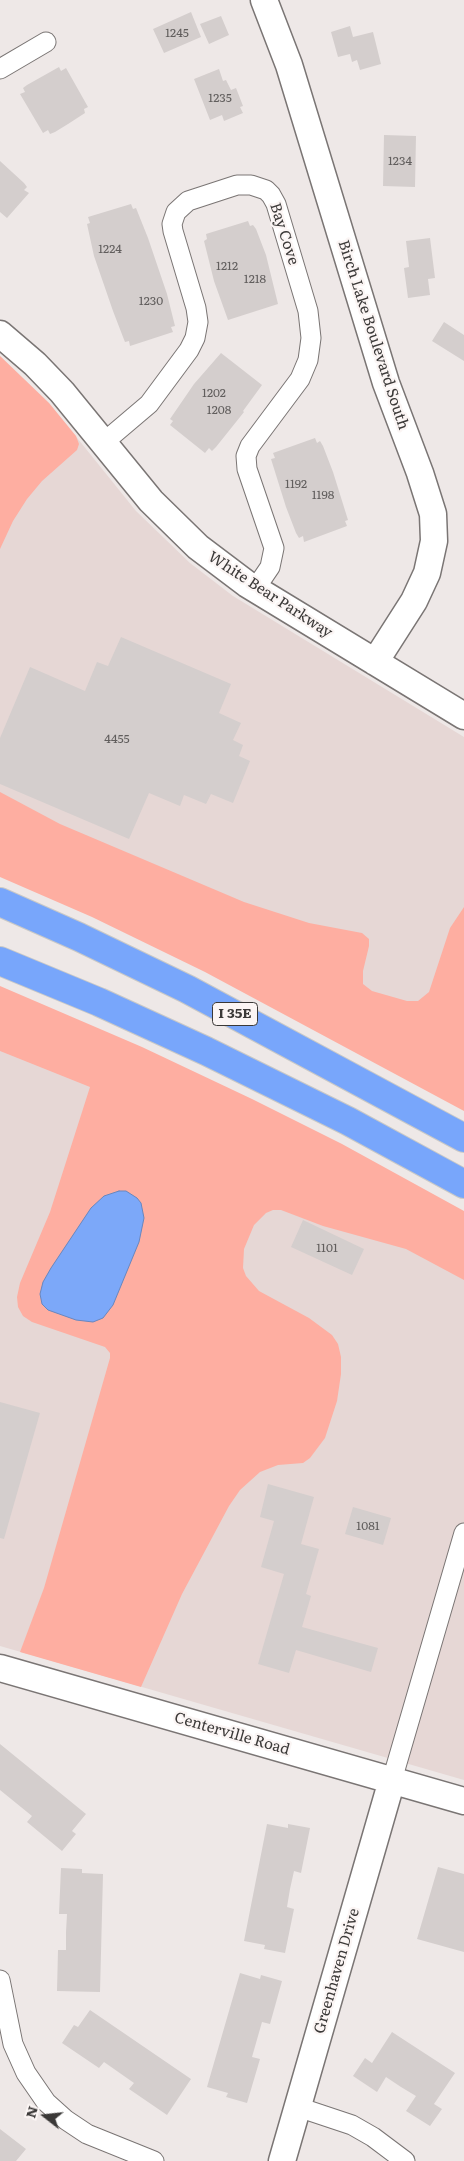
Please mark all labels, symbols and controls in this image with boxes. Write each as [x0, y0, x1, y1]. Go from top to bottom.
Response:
house number: 1245 [165, 26, 189, 40]
house number: 1235 [208, 91, 232, 105]
house number: 1234 [388, 154, 412, 168]
street label: Bay Cove [266, 201, 302, 267]
street label: Birch Lake Boulevard South [334, 238, 412, 432]
house number: 1224 [98, 242, 122, 256]
house number: 1212 [216, 259, 238, 273]
house number: 1218 [244, 272, 266, 286]
house number: 1230 [139, 294, 163, 308]
house number: 1202 [202, 386, 226, 400]
house number: 1208 [207, 403, 231, 417]
house number: 1192 [285, 477, 307, 491]
house number: 1198 [312, 488, 334, 502]
street label: White Bear Parkway [204, 548, 336, 642]
house number: 4455 [104, 732, 130, 746]
road number: I 35E [212, 1002, 258, 1026]
house number: 1101 [316, 1241, 338, 1255]
house number: 1081 [356, 1519, 380, 1533]
street label: Centerville Road [172, 1709, 292, 1759]
street label: Greenhaven Drive [311, 1906, 363, 2036]
north arrow [20, 2091, 70, 2141]
text: N [19, 2103, 42, 2120]

